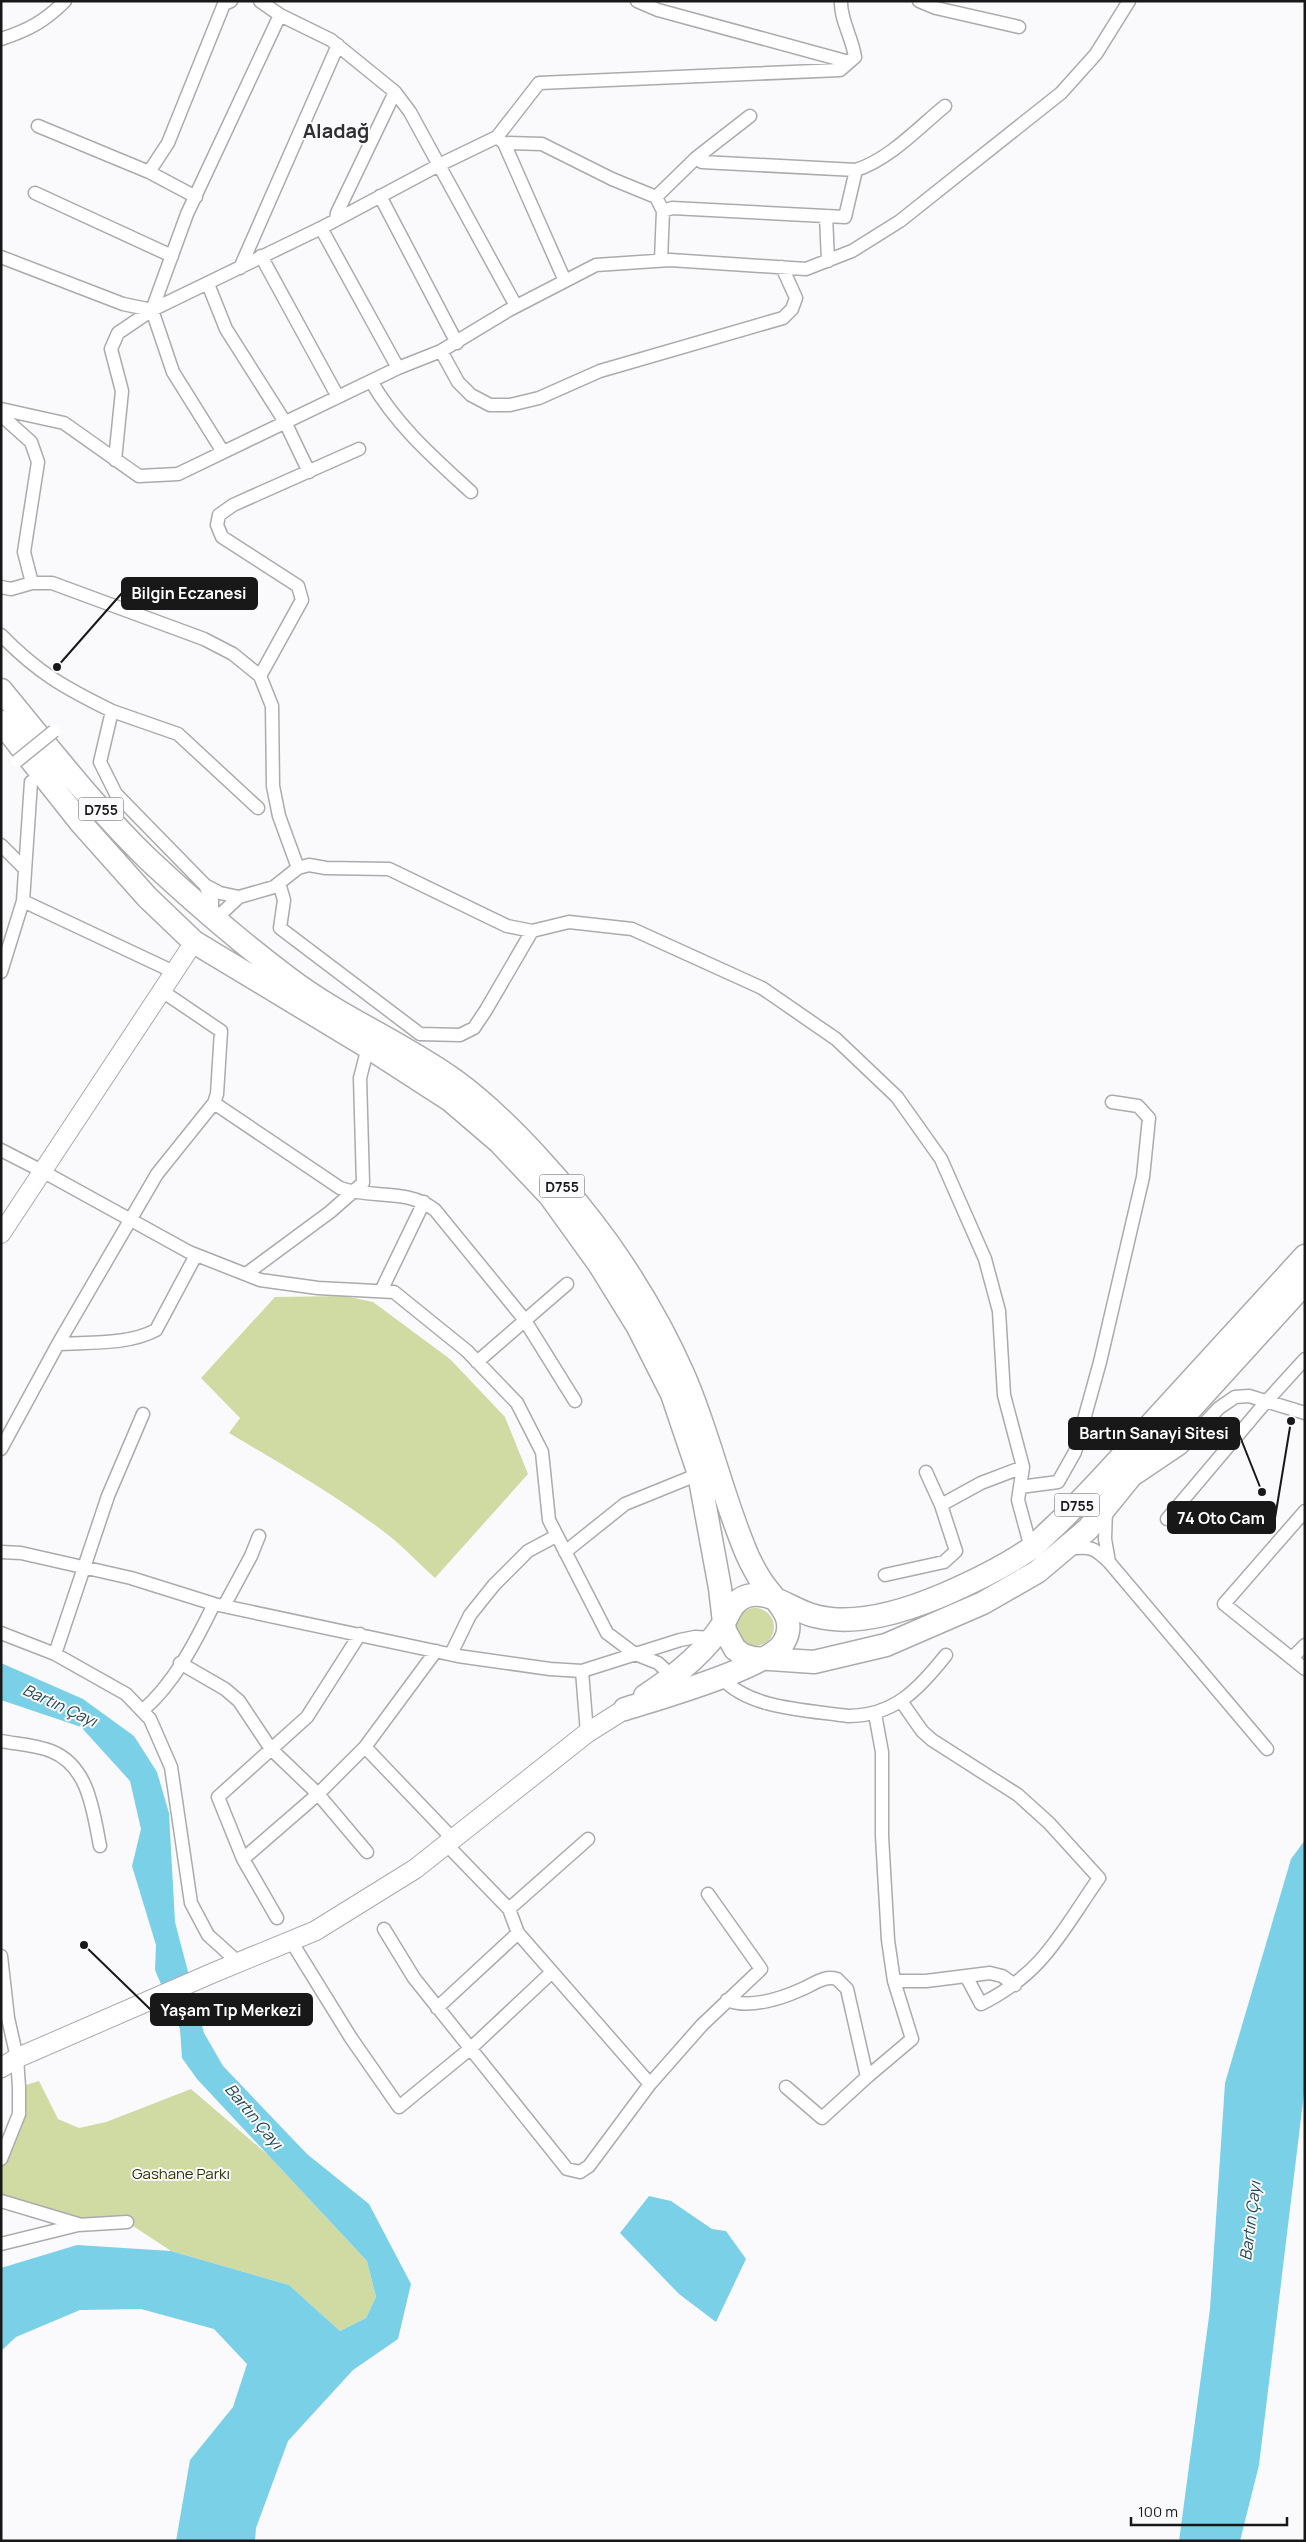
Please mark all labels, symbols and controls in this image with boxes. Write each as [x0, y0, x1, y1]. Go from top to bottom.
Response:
district label: Aladağ [303, 117, 369, 144]
callout: Bilgin Eczanesi [122, 578, 257, 609]
text: Bilgin Eczanesi [131, 582, 247, 604]
road number: D755 [78, 798, 124, 821]
road number: D755 [540, 1174, 584, 1198]
callout: Bartın Sanayi Sitesi [1069, 1418, 1239, 1449]
text: Bartın Sanayi Sitesi [1079, 1422, 1229, 1444]
road number: D755 [1054, 1494, 1100, 1516]
callout: 74 Oto Cam [1168, 1502, 1275, 1533]
text: 74 Oto Cam [1177, 1507, 1265, 1529]
water label: Bartın Çayı [19, 1678, 102, 1732]
callout: Yaşam Tıp Merkezi [151, 1994, 312, 2025]
text: Yaşam Tıp Merkezi [160, 1999, 302, 2021]
water label: Bartın Çayı [220, 2079, 289, 2154]
park label: Gashane Parkı [132, 2163, 230, 2184]
water label: Bartın Çayı [1234, 2179, 1266, 2262]
scale bar [1131, 2494, 1287, 2526]
text: 100 m [1138, 2501, 1178, 2522]

